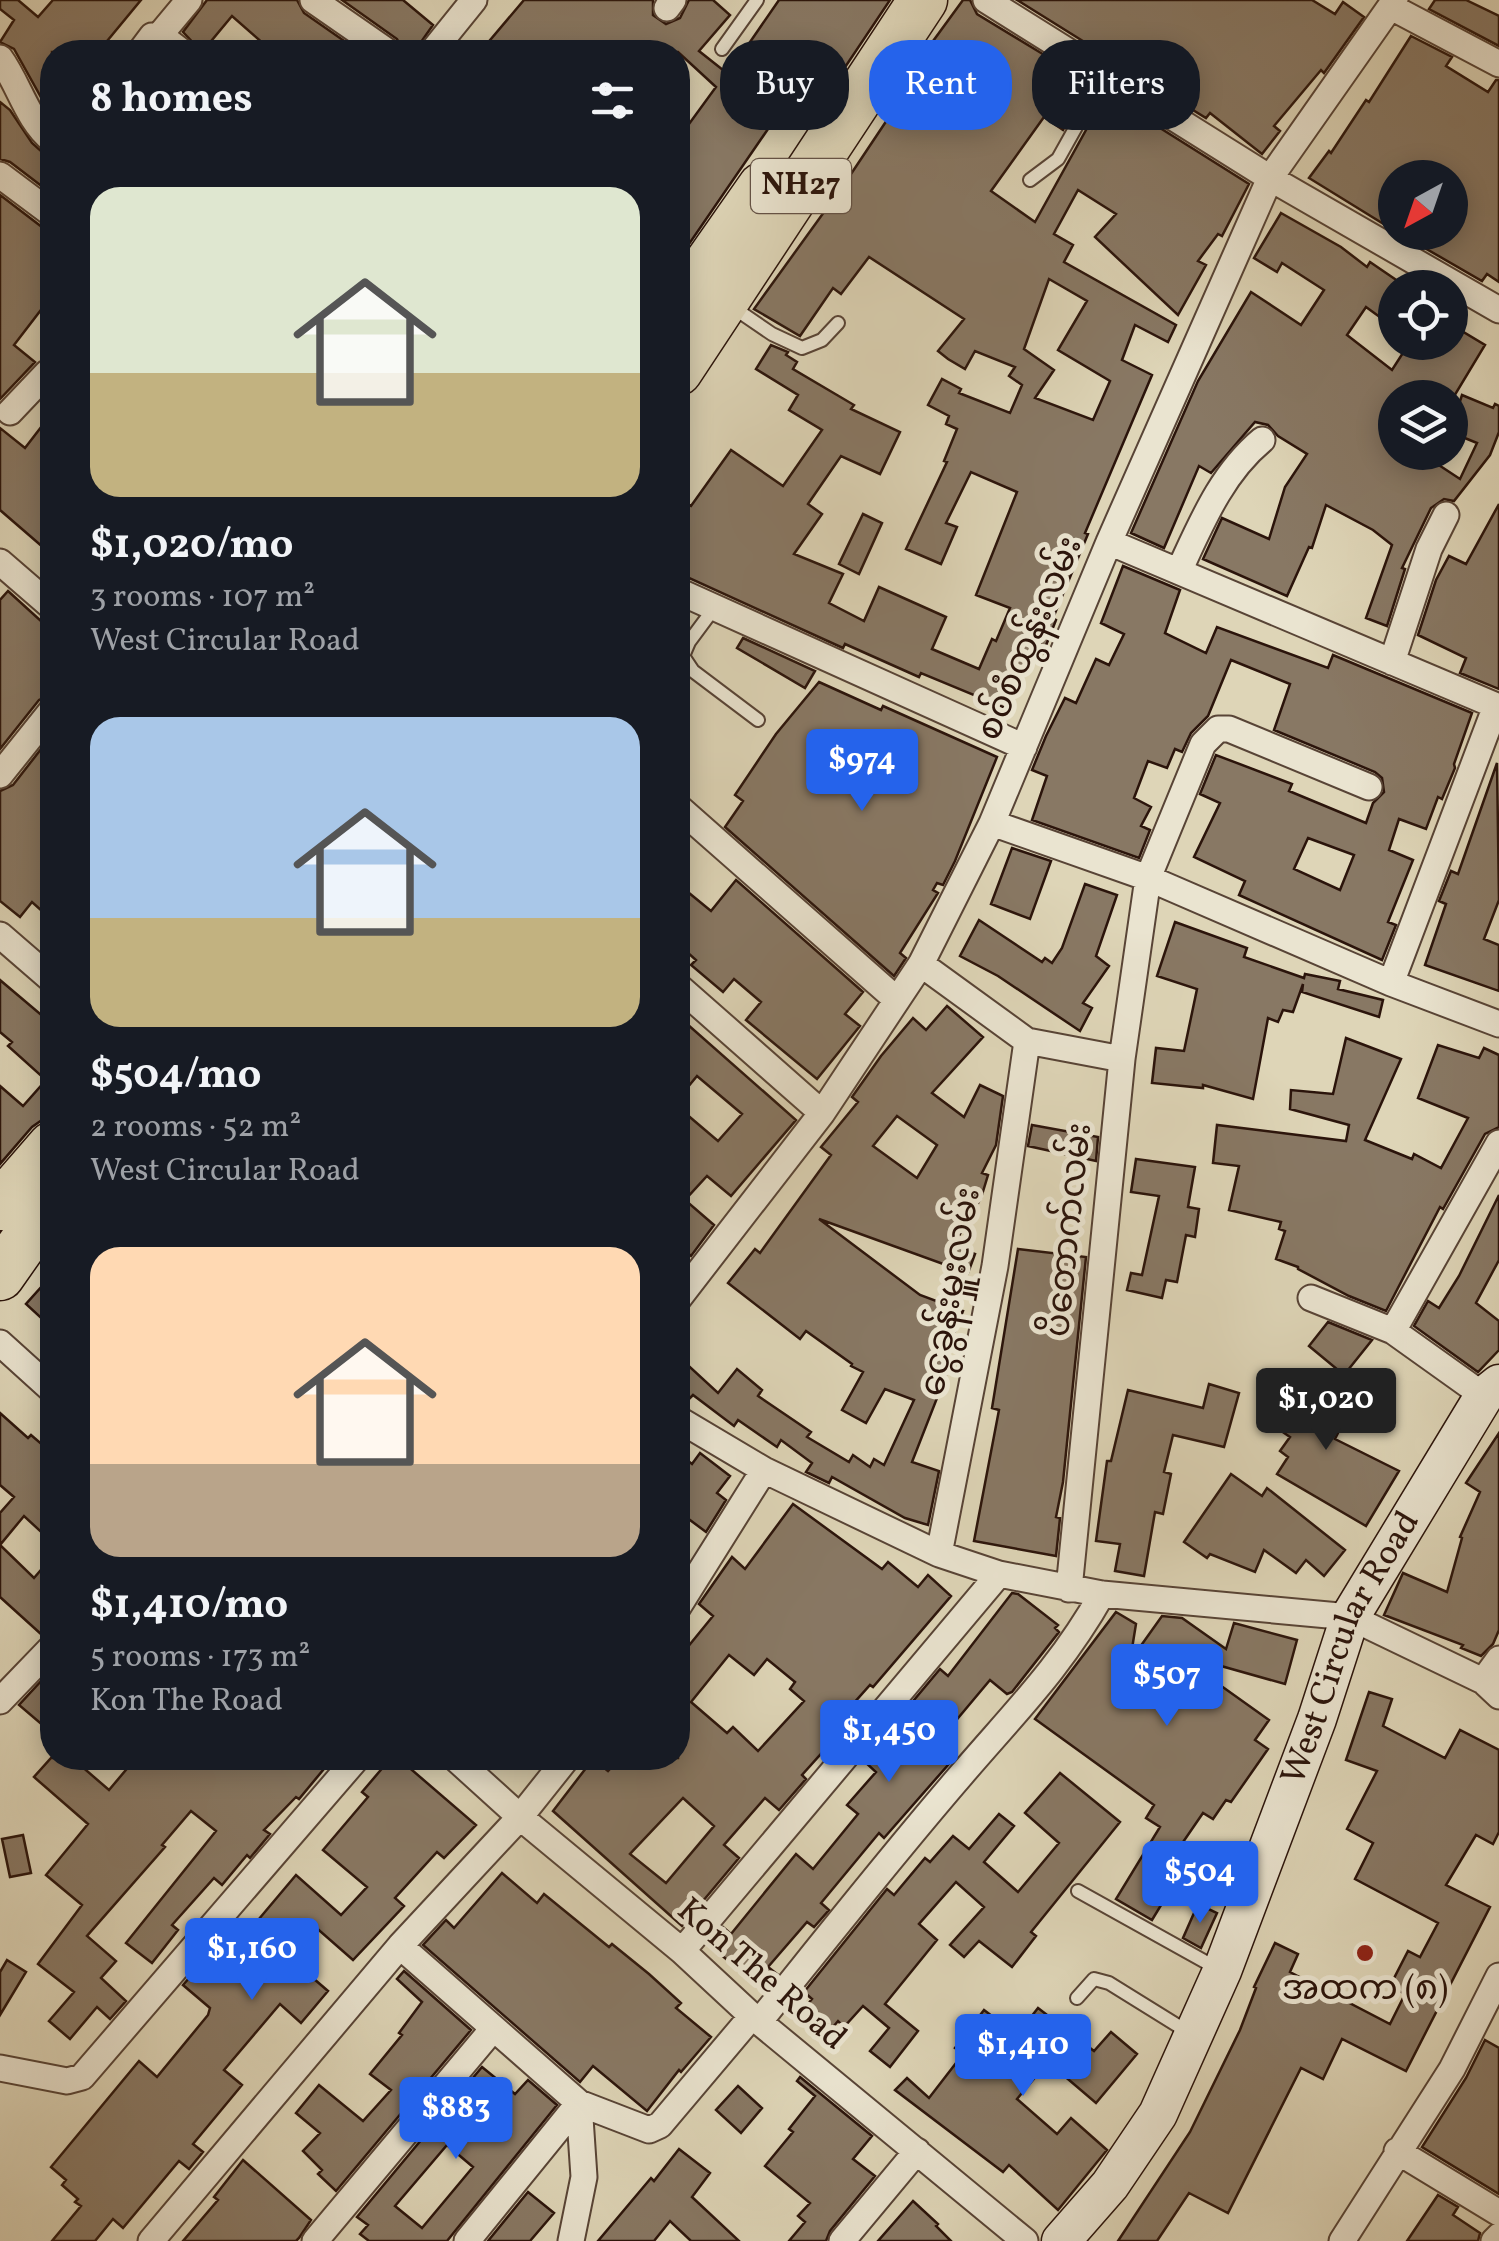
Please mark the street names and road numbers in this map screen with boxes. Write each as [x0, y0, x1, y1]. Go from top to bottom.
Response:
road number: NH27 [751, 159, 851, 213]
street label: စဝ်စံထွန်းလမ်း [964, 528, 1096, 749]
street label: ပိတောက်လမ်း [1032, 1120, 1105, 1339]
street label: ငွေခွန်းမှူးလမ်း [907, 1183, 995, 1400]
street label: West Circular Road [1270, 1502, 1432, 1792]
street label: Kon The Road [666, 1888, 856, 2062]

